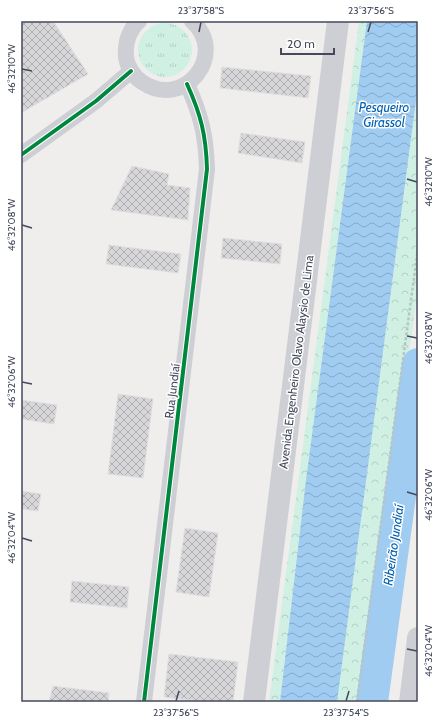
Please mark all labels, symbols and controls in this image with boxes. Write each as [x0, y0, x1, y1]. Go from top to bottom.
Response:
text: 23°37'58"S [178, 4, 224, 17]
text: 23°37'56"S [348, 4, 394, 17]
scale bar [281, 30, 334, 56]
text: 20 m [287, 36, 315, 51]
text: 46°32'10"W [5, 44, 18, 94]
water label: Pesqueiro Girassol [359, 99, 410, 130]
text: 46°32'10"W [422, 157, 435, 207]
text: 46°32'08"W [5, 198, 18, 251]
street label: Avenida Engenheiro Olavo Alaysio de Lima [275, 254, 317, 470]
text: 46°32'08"W [422, 311, 435, 364]
text: 46°32'06"W [5, 355, 18, 408]
street label: Rua Jundiaí [161, 362, 183, 419]
text: 46°32'06"W [422, 468, 435, 521]
water label: Ribeirão Jundiaí [379, 502, 407, 586]
text: 46°32'04"W [5, 511, 18, 564]
text: 46°32'04"W [422, 624, 435, 677]
text: 23°37'56"S [153, 706, 199, 719]
text: 23°37'54"S [323, 706, 369, 719]

